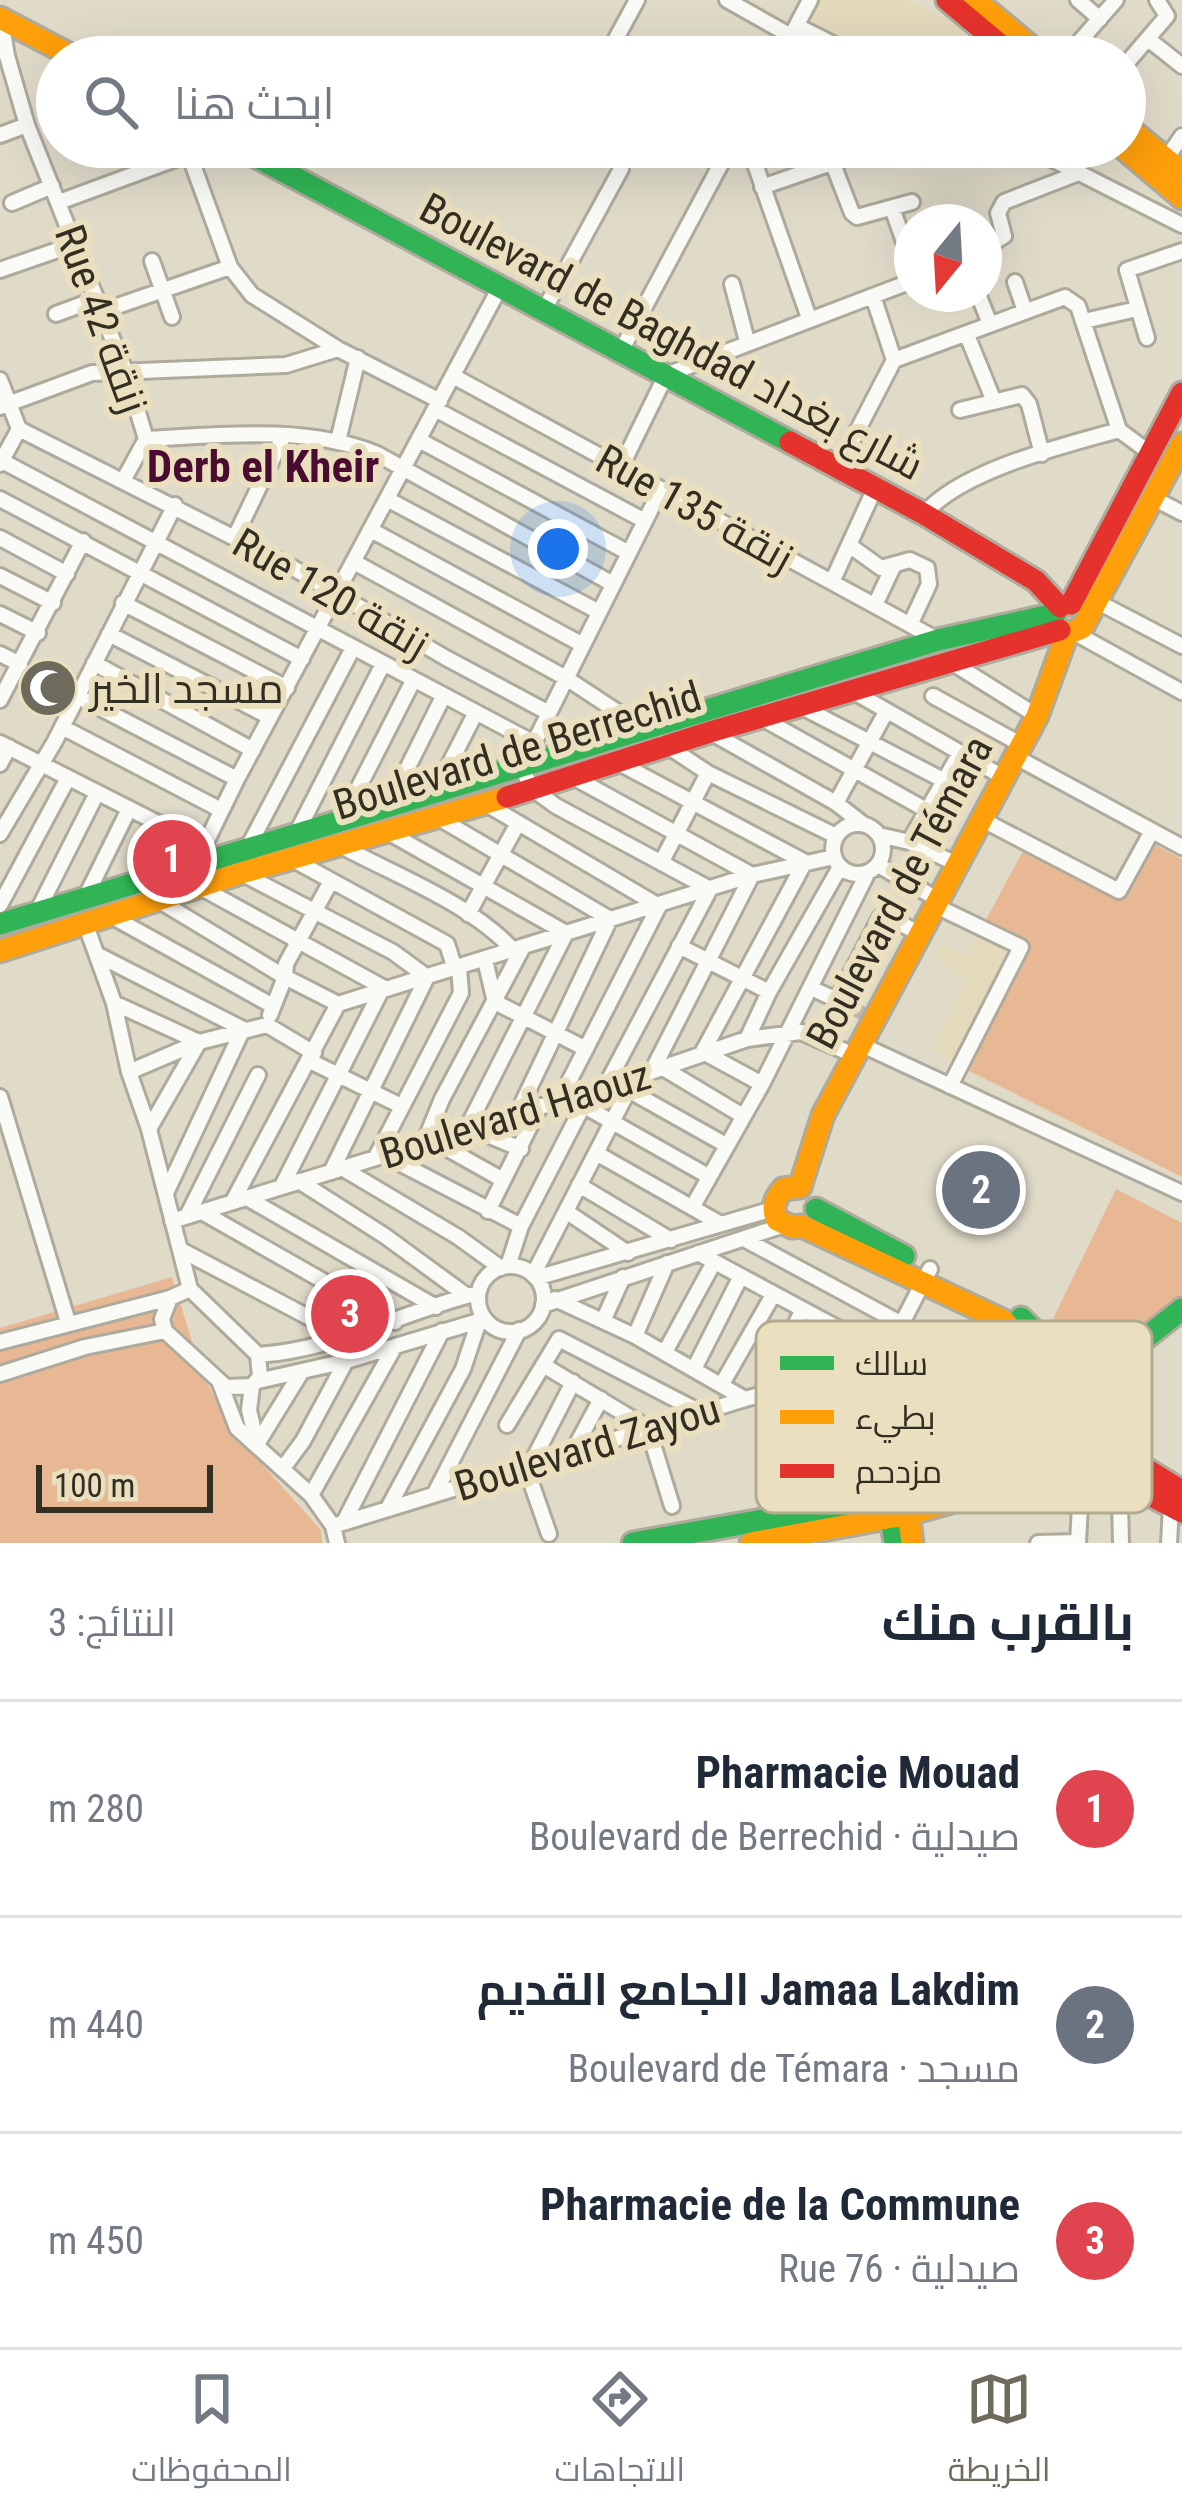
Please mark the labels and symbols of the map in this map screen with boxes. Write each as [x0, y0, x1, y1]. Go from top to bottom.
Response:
street label: Boulevard de Baghdad شارع بغداد [410, 183, 932, 493]
north arrow [894, 204, 1002, 312]
street label: Rue 42 زنقة [45, 219, 158, 420]
street label: Rue 135 زنقة [588, 434, 802, 583]
district label: Derb el Kheir [147, 440, 379, 493]
street label: Rue 120 زنقة [224, 518, 437, 669]
your location [528, 519, 588, 579]
mosque icon: مسجد الخير [17, 657, 79, 719]
place label: مسجد الخير [88, 664, 284, 713]
street label: Boulevard de Berrechid [327, 671, 707, 830]
street label: Boulevard de Témara [796, 728, 1002, 1057]
pin: 1 [133, 814, 211, 904]
street label: Boulevard Haouz [374, 1050, 656, 1179]
pin: 2 [942, 1145, 1020, 1235]
pin: 3 [311, 1269, 389, 1359]
legend [756, 1321, 1152, 1513]
text: سالك [855, 1344, 928, 1383]
street label: Boulevard Zayou [449, 1384, 726, 1511]
text: بطيء [855, 1398, 936, 1443]
text: مزدحم [855, 1452, 942, 1494]
scale bar [36, 1459, 213, 1512]

